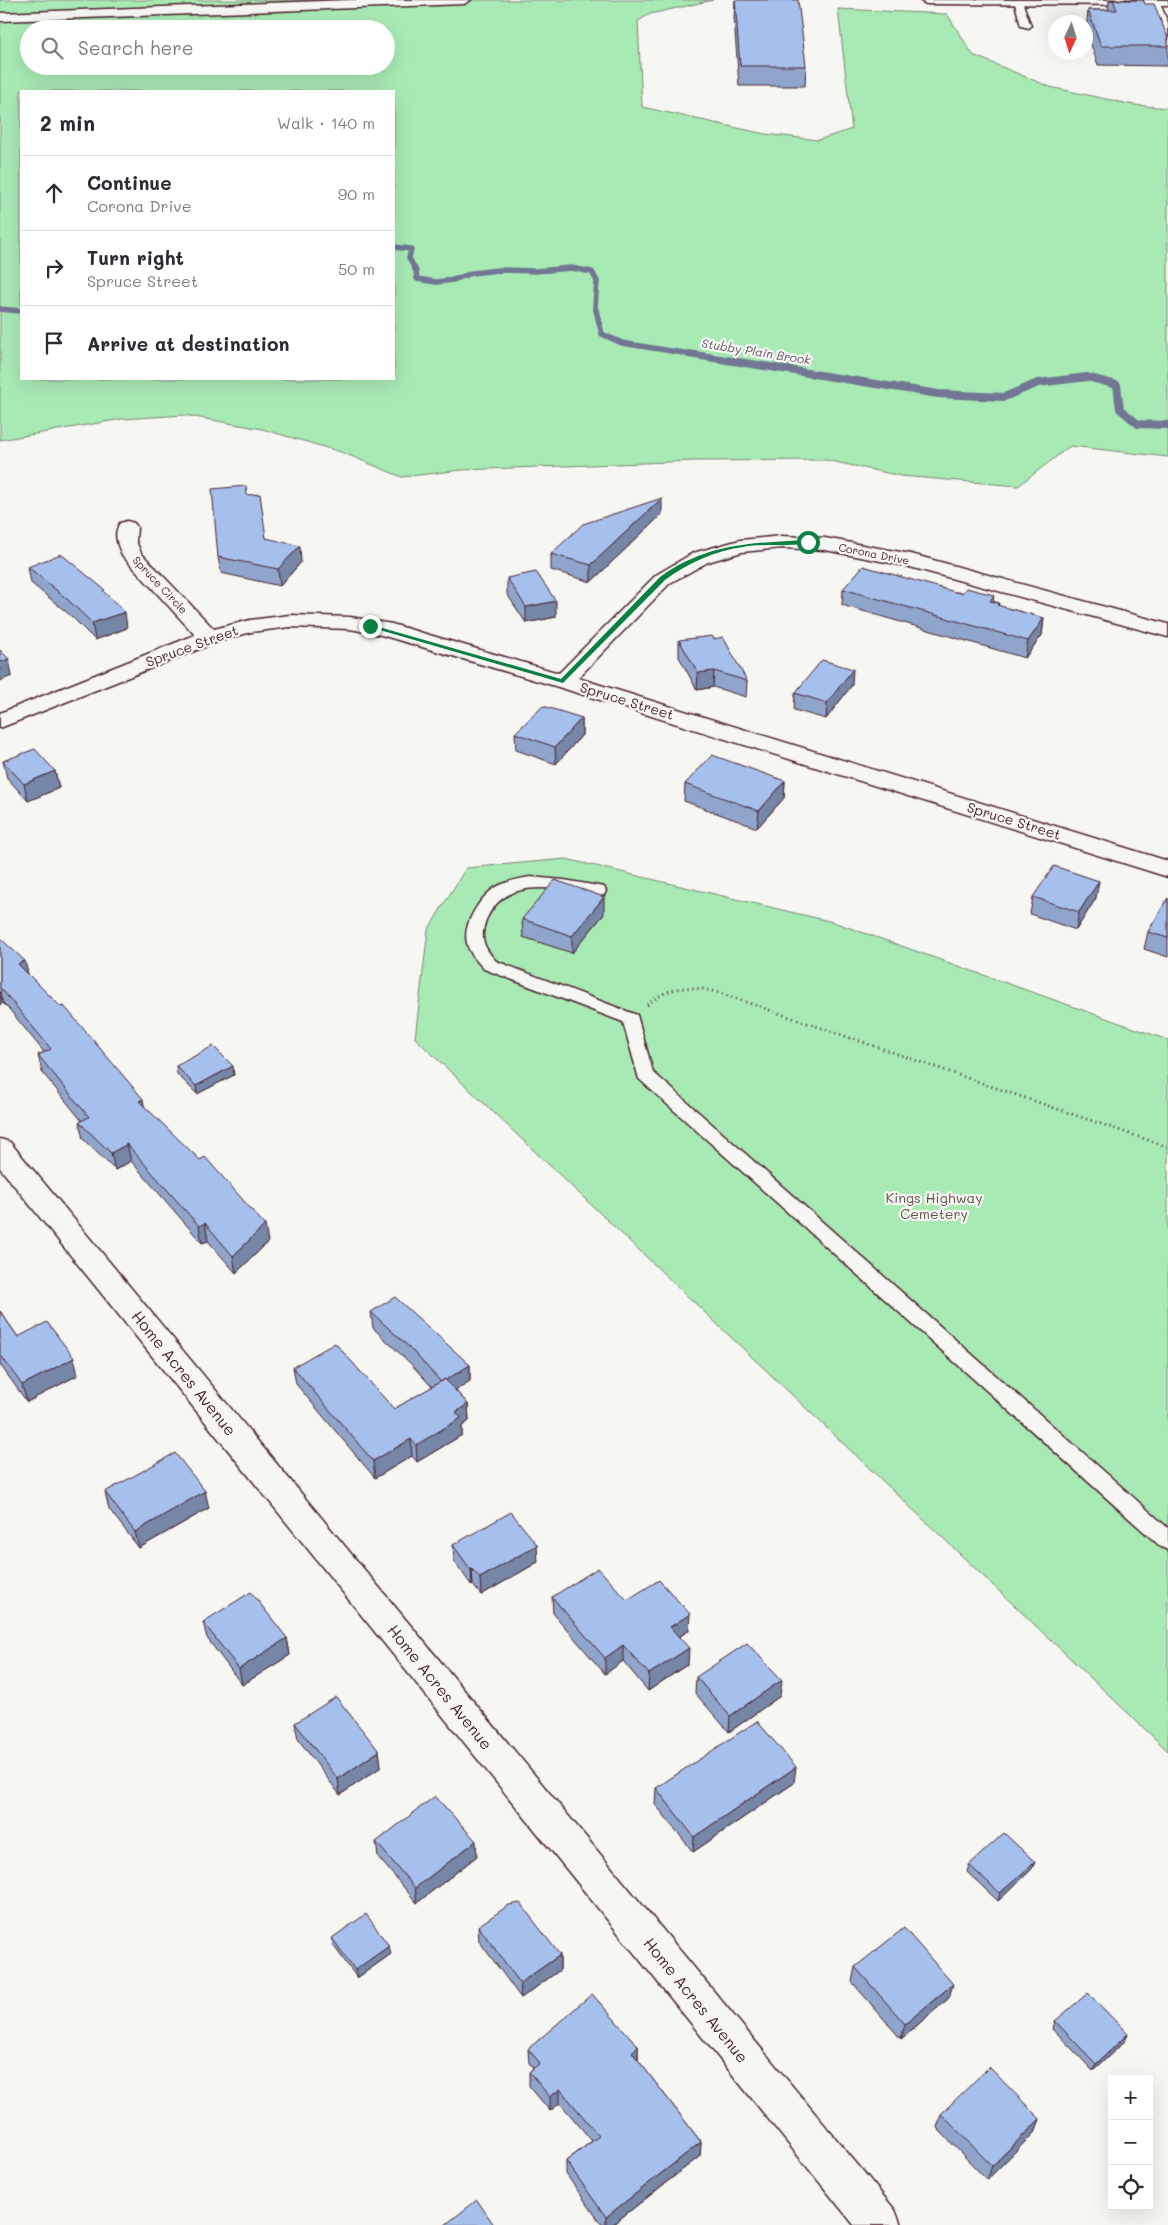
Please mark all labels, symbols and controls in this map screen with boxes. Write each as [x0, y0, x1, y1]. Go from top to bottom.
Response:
north arrow [1048, 15, 1093, 60]
search box [20, 20, 395, 75]
icon: search [38, 34, 66, 62]
text: Search here [78, 35, 194, 60]
text: 2 min [40, 109, 95, 136]
text: Walk · 140 m [277, 112, 375, 133]
text: Continue [87, 170, 172, 195]
icon: ahead [40, 179, 68, 207]
text: 90 m [338, 183, 375, 204]
text: Corona Drive [87, 195, 192, 216]
text: Turn right [87, 245, 184, 270]
icon: right [40, 254, 68, 282]
text: 50 m [338, 258, 375, 279]
text: Spruce Street [87, 270, 198, 291]
icon: arrive [40, 329, 68, 357]
text: Arrive at destination [87, 331, 290, 356]
water label: Stubby Plain Brook [701, 335, 812, 368]
route start [797, 531, 820, 554]
street label: Corona Drive [837, 539, 911, 568]
street label: Spruce Circle [130, 552, 191, 617]
route end [359, 615, 382, 638]
street label: Spruce Street [143, 620, 241, 671]
street label: Spruce Street [578, 677, 676, 724]
street label: Spruce Street [965, 797, 1063, 844]
park label: Kings Highway Cemetery [885, 1188, 983, 1223]
street label: Home Acres Avenue [127, 1306, 241, 1440]
street label: Home Acres Avenue [383, 1620, 497, 1754]
street label: Home Acres Avenue [639, 1933, 753, 2067]
map controls [1108, 2075, 1153, 2210]
button: + [1108, 2075, 1153, 2120]
button: − [1108, 2120, 1153, 2165]
button: locate [1108, 2165, 1153, 2210]

